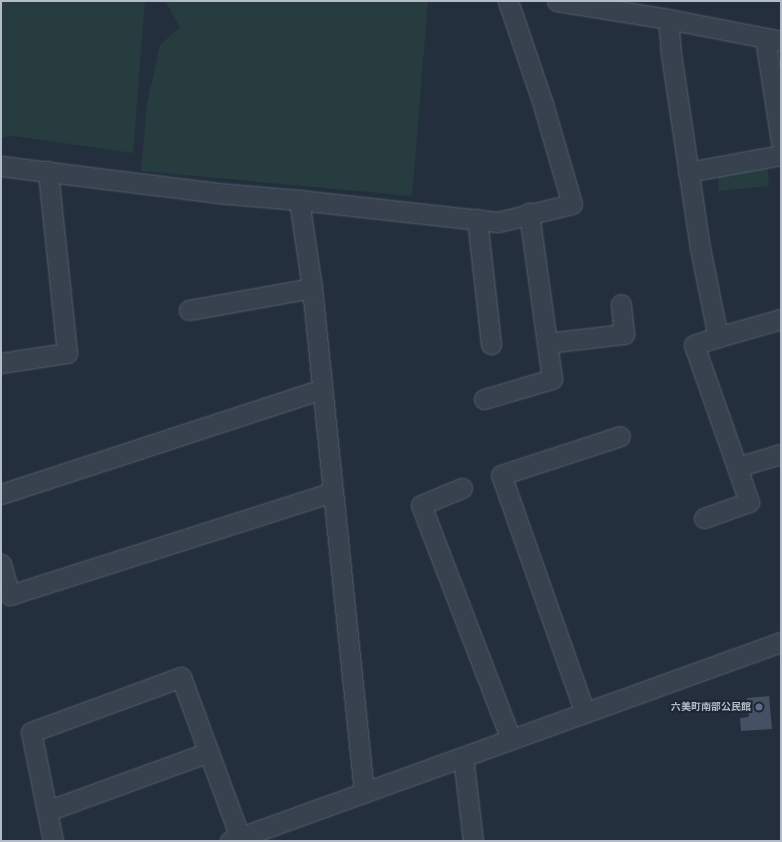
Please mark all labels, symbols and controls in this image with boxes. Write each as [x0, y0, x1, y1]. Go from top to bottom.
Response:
place label: 六美町南部公民館 [671, 701, 751, 713]
marker: 六美町南部公民館 [754, 702, 764, 712]

